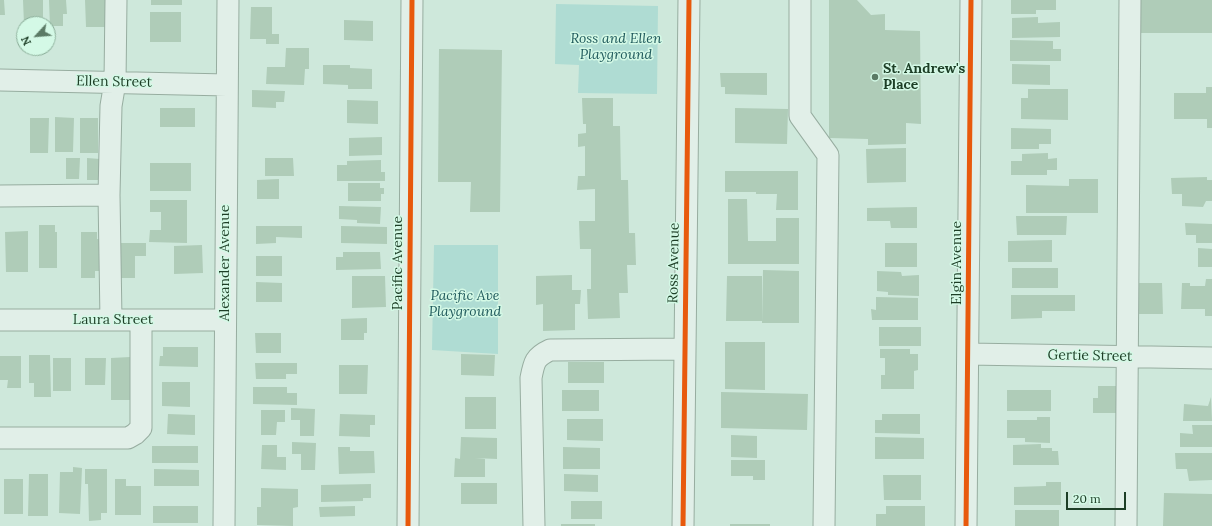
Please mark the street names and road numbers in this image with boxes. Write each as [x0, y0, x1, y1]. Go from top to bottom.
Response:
street label: Ellen Street [76, 73, 152, 91]
street label: Alexander Avenue [217, 205, 233, 321]
street label: Pacific Avenue [390, 216, 406, 310]
street label: Elgin Avenue [949, 221, 965, 305]
street label: Ross Avenue [665, 222, 683, 304]
street label: Laura Street [73, 312, 153, 328]
street label: Gertie Street [1048, 347, 1132, 365]

